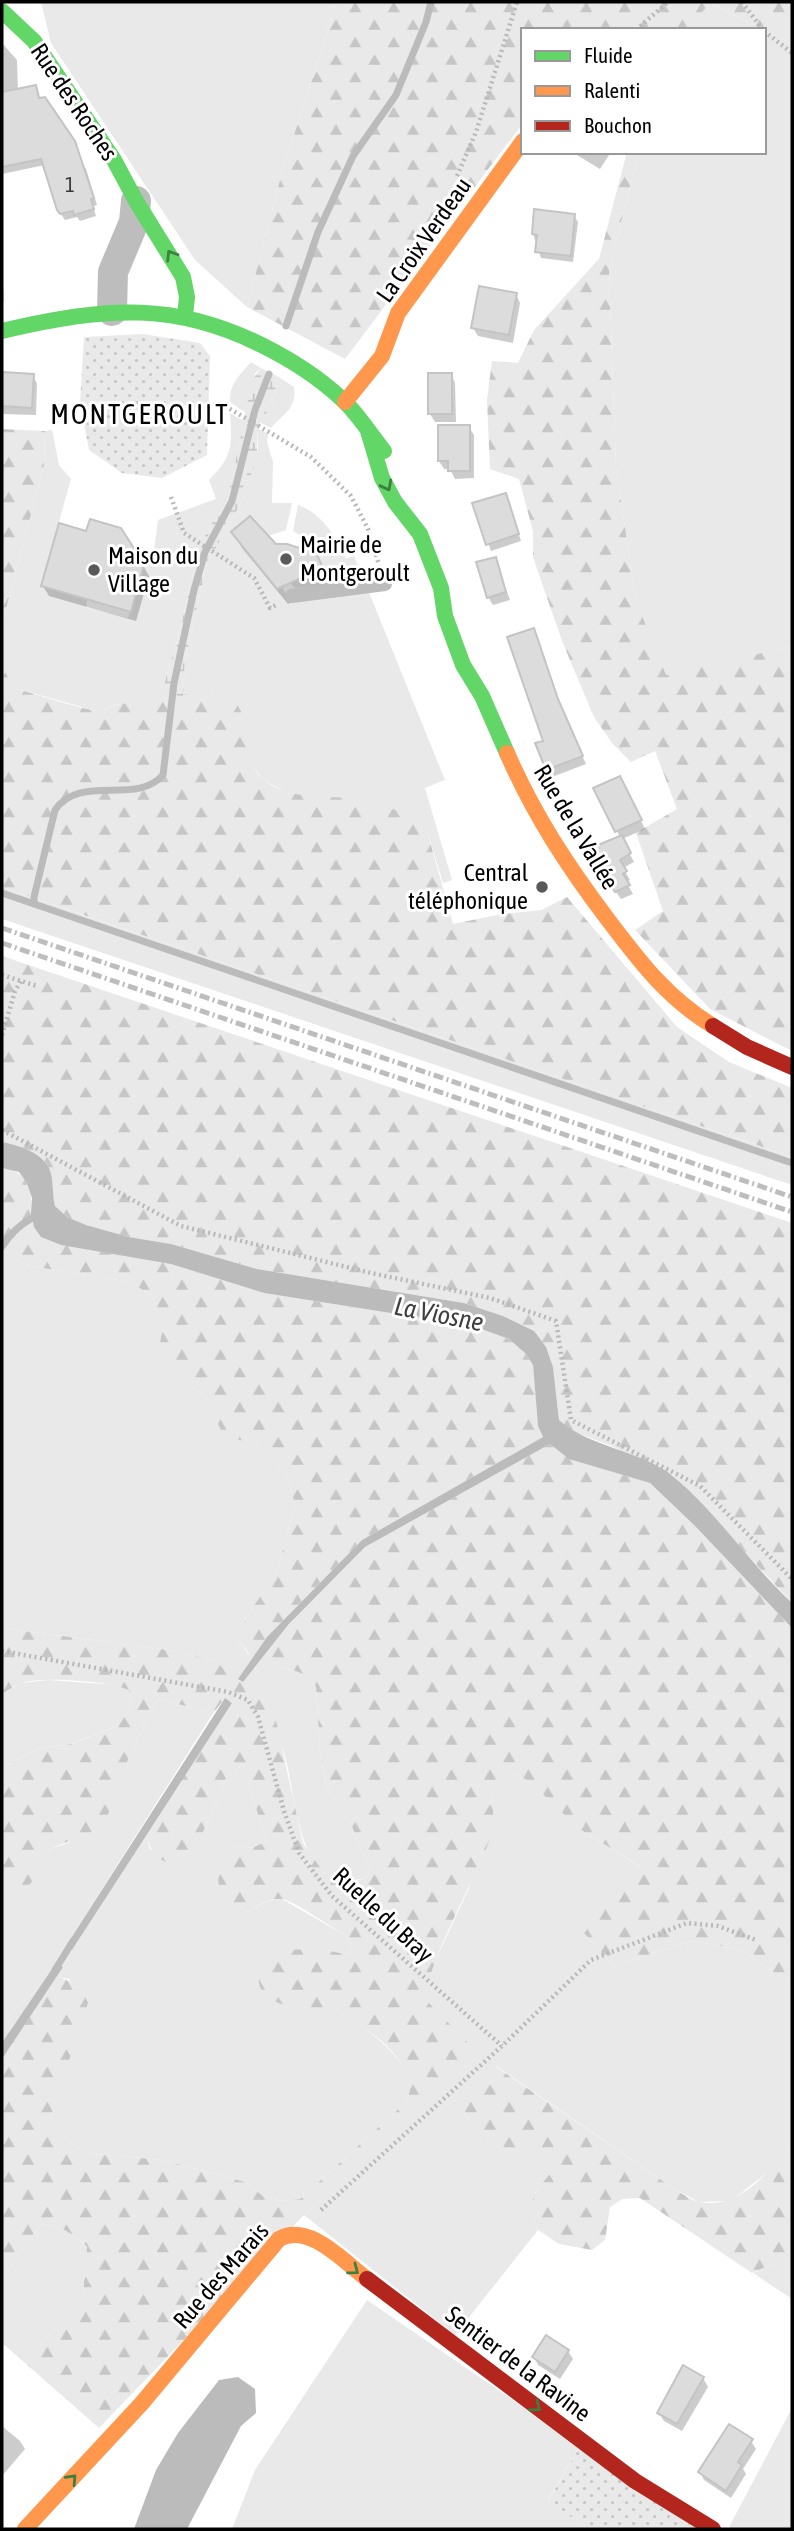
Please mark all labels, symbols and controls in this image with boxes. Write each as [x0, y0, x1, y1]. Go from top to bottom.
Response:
legend [521, 28, 766, 154]
street label: Rue des Roches [25, 38, 123, 165]
text: Fluide [584, 43, 633, 67]
text: Ralenti [584, 78, 640, 102]
text: Bouchon [584, 113, 652, 137]
house number: 1 [65, 172, 75, 196]
street label: La Croix Verdeau [371, 172, 476, 307]
one-way arrow [166, 250, 179, 263]
district label: MONTGEROULT [50, 398, 230, 430]
one-way arrow [378, 479, 392, 491]
place label: Mairie de Montgeroult [300, 531, 410, 586]
place label: Maison du Village [108, 542, 198, 597]
marker: Mairie de Montgeroult [278, 551, 294, 567]
marker: Maison du Village [86, 562, 102, 578]
street label: Rue de la Vallée [529, 760, 624, 894]
place label: Central téléphonique [408, 859, 529, 914]
marker: Central téléphonique [534, 879, 550, 895]
water label: La Viosne [392, 1291, 486, 1337]
street label: Ruelle du Bray [328, 1862, 439, 1968]
street label: Rue des Marais [168, 2217, 274, 2334]
one-way arrow [347, 2261, 359, 2274]
street label: Sentier de la Ravine [441, 2301, 596, 2427]
one-way arrow [528, 2398, 541, 2411]
one-way arrow [63, 2474, 76, 2487]

